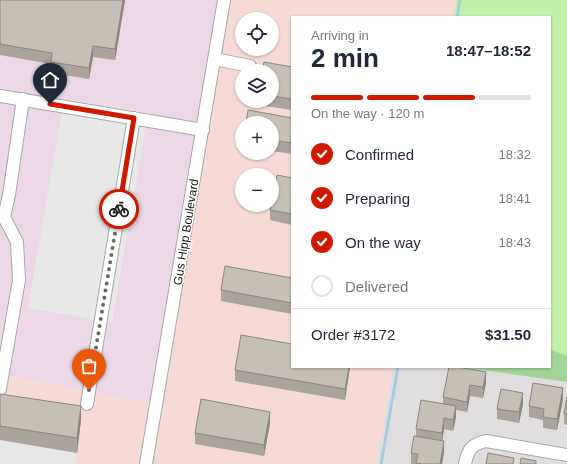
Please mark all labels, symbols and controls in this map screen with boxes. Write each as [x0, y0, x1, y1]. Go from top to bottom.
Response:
map controls [235, 12, 279, 212]
button: locate [235, 12, 279, 56]
text: Arriving in [311, 28, 369, 43]
text: 18:47–18:52 [446, 42, 531, 59]
text: 2 min [311, 43, 379, 73]
pin [33, 63, 67, 104]
button: layers [235, 64, 279, 108]
icon: home [39, 69, 61, 91]
text: On the way · 120 m [311, 106, 424, 121]
button: + [235, 116, 279, 160]
icon: check [311, 143, 333, 165]
text: Confirmed [345, 146, 414, 163]
text: 18:32 [498, 147, 531, 162]
button: − [235, 168, 279, 212]
street label: Gus Hipp Boulevard [171, 178, 201, 286]
icon: check [311, 187, 333, 209]
courier [99, 189, 139, 229]
text: Preparing [345, 190, 410, 207]
text: 18:41 [498, 191, 531, 206]
icon: bike [108, 198, 130, 220]
icon: check [311, 231, 333, 253]
text: On the way [345, 234, 421, 251]
text: 18:43 [498, 235, 531, 250]
text: Delivered [345, 278, 408, 295]
text: Order #3172 [311, 326, 395, 343]
text: $31.50 [485, 326, 531, 343]
pin [72, 349, 106, 390]
icon: bag [78, 355, 100, 377]

